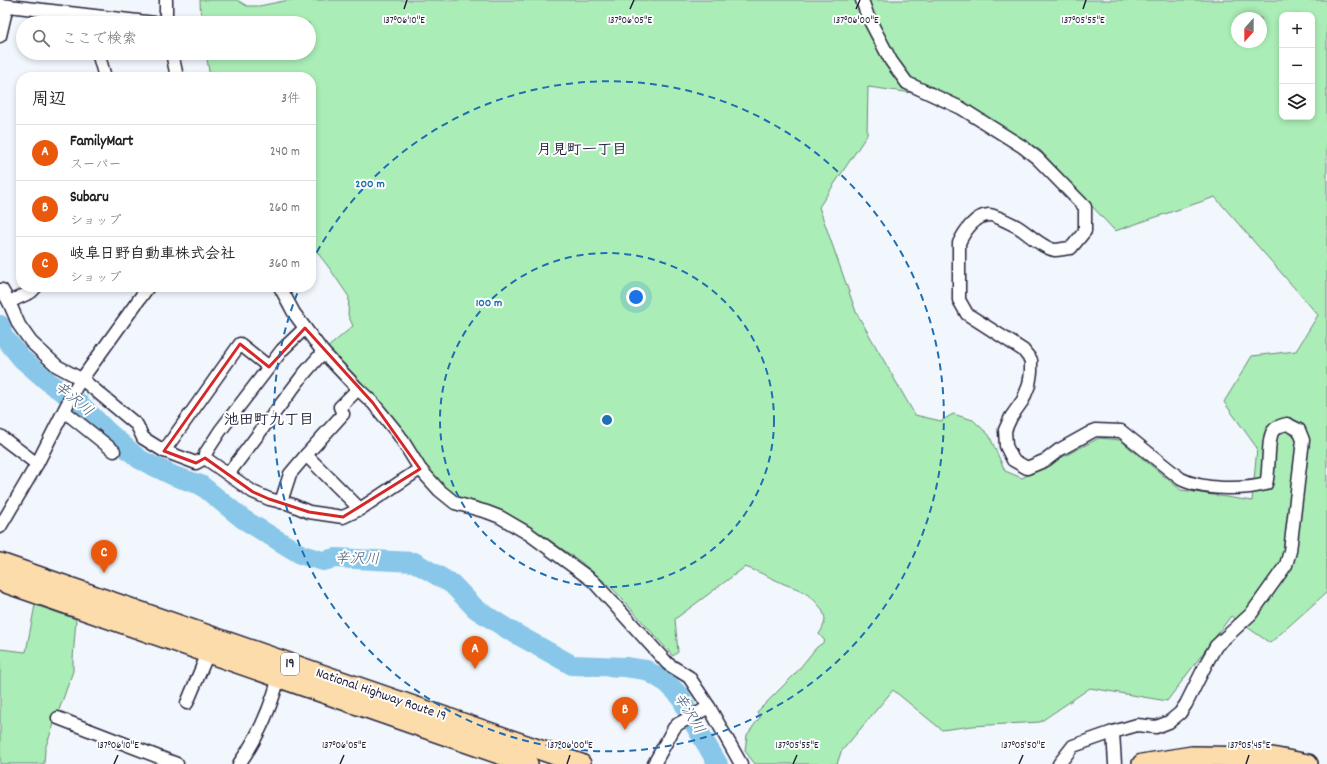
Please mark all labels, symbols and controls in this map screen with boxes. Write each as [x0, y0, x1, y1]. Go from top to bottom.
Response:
north arrow [1231, 12, 1267, 48]
map controls [1279, 12, 1315, 120]
button: + [1279, 12, 1315, 48]
text: 137°06'10"E [383, 14, 425, 28]
text: 137°06'05"E [608, 14, 653, 28]
text: 137°06'00"E [834, 14, 879, 28]
text: 137°05'55"E [1061, 14, 1105, 28]
search box [16, 16, 316, 60]
icon: search [30, 27, 52, 49]
text: ここで検索 [62, 29, 137, 51]
button: − [1279, 48, 1315, 84]
button: layers [1279, 84, 1315, 120]
text: 周辺 [32, 89, 66, 113]
text: 3件 [281, 90, 300, 109]
text: FamilyMart [70, 131, 133, 153]
district label: 月見町一丁目 [537, 140, 627, 162]
text: A [41, 143, 49, 162]
text: 240 m [270, 143, 300, 162]
text: スーパー [70, 156, 121, 175]
text: 200 m [355, 176, 385, 193]
text: Subaru [70, 187, 109, 209]
text: B [42, 199, 48, 218]
text: 260 m [269, 199, 300, 218]
text: ショップ [70, 212, 121, 231]
text: 岐阜日野自動車株式会社 [70, 244, 235, 266]
text: C [42, 255, 48, 274]
text: 360 m [269, 255, 300, 274]
text: ショップ [70, 269, 121, 288]
your location [626, 287, 646, 307]
text: 100 m [476, 295, 502, 312]
water label: 辛沢川 [49, 377, 97, 423]
district label: 池田町九丁目 [224, 410, 314, 432]
centre of rings [600, 413, 614, 427]
pin: C [91, 540, 117, 573]
water label: 辛沢川 [334, 549, 380, 571]
pin: A [462, 636, 488, 669]
road number: 19 [281, 653, 299, 675]
street label: National Highway Route 19 [313, 663, 449, 727]
water label: 辛沢川 [667, 689, 709, 739]
pin: B [612, 697, 638, 730]
text: 137°06'10"E [97, 739, 139, 753]
text: 137°06'05"E [322, 739, 367, 753]
text: 137°06'00"E [548, 739, 593, 753]
text: 137°05'55"E [775, 739, 819, 753]
text: 137°05'50"E [1001, 739, 1045, 753]
text: 137°05'45"E [1228, 739, 1271, 753]

